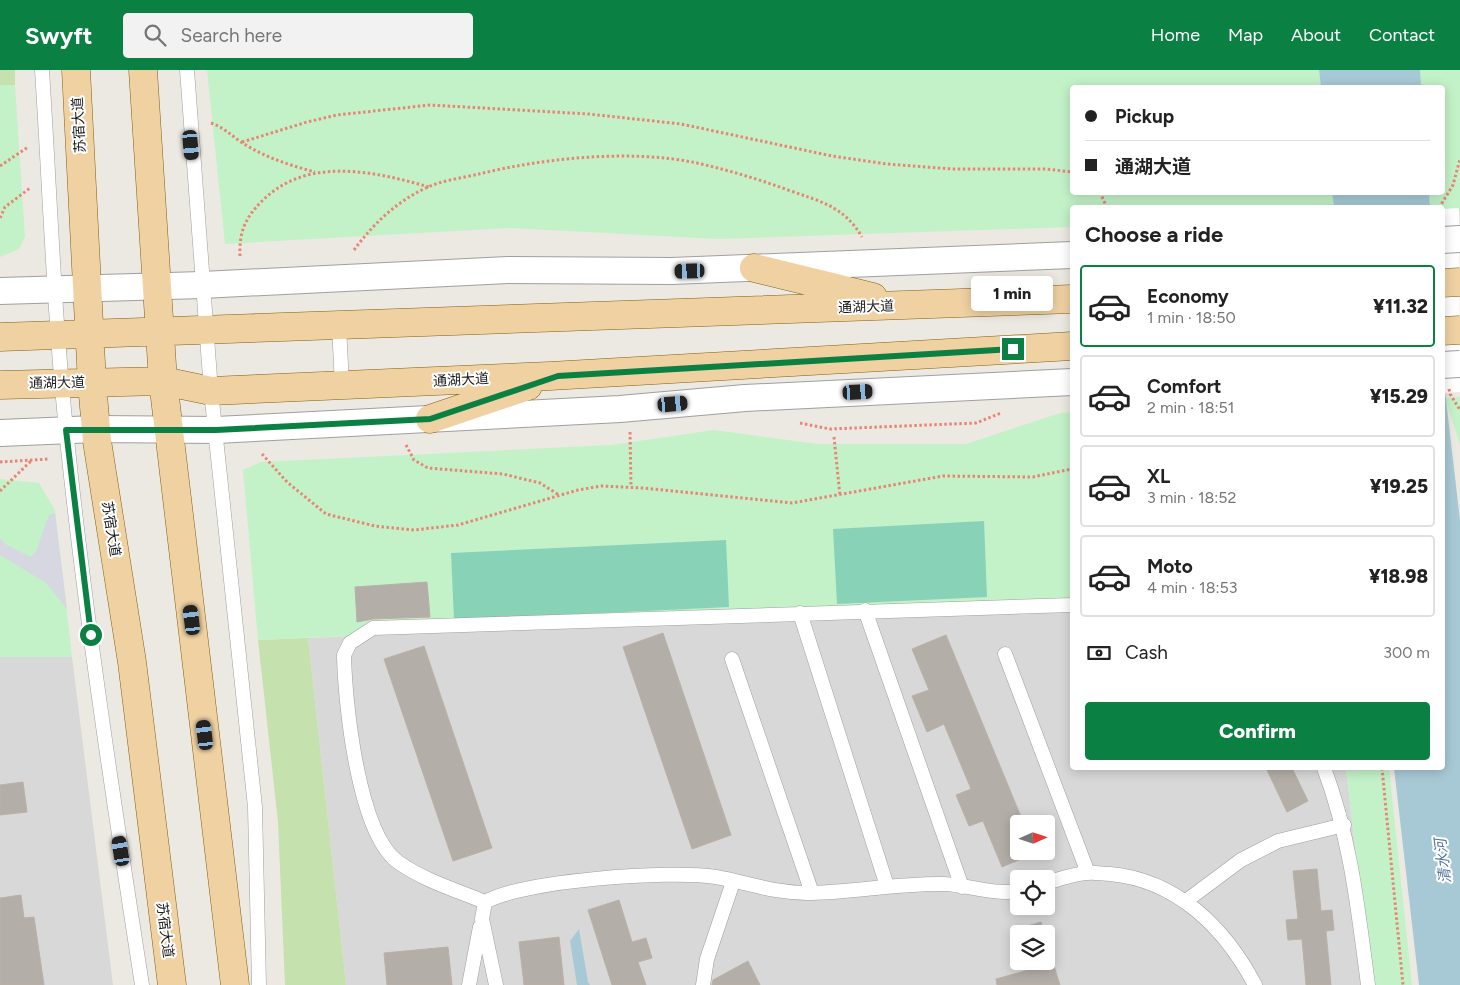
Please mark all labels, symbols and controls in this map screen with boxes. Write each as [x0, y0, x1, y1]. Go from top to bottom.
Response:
search box [123, 13, 473, 58]
text: Swyft [25, 21, 93, 50]
icon: search [141, 21, 169, 49]
text: Search here [181, 24, 282, 47]
text: Home [1151, 24, 1200, 46]
text: Map [1228, 24, 1263, 46]
text: About [1291, 24, 1341, 46]
text: Contact [1369, 24, 1435, 46]
street label: 苏宿大道 [69, 97, 89, 153]
text: Pickup [1115, 105, 1174, 128]
car [182, 129, 199, 161]
text: 通湖大道 [1115, 155, 1191, 178]
text: Choose a ride [1085, 221, 1223, 248]
car [674, 263, 705, 279]
callout: 1 min [972, 276, 1054, 312]
text: 1 min [993, 284, 1031, 303]
icon: car [1087, 284, 1132, 329]
text: Economy [1147, 285, 1229, 308]
text: ¥11.32 [1373, 295, 1428, 318]
street label: 通湖大道 [838, 298, 894, 316]
text: 1 min · 18:50 [1147, 308, 1236, 327]
route end [1002, 338, 1024, 360]
street label: 通湖大道 [433, 370, 489, 390]
street label: 通湖大道 [29, 374, 85, 392]
icon: car [1087, 374, 1132, 419]
text: Comfort [1147, 375, 1222, 398]
car [842, 384, 873, 400]
text: ¥15.29 [1370, 385, 1428, 408]
car [657, 395, 688, 413]
text: 2 min · 18:51 [1147, 398, 1234, 417]
icon: car [1087, 464, 1132, 509]
text: XL [1147, 465, 1170, 488]
text: ¥19.25 [1370, 475, 1428, 498]
text: 3 min · 18:52 [1147, 488, 1237, 507]
street label: 苏宿大道 [98, 500, 124, 558]
icon: car [1087, 554, 1132, 599]
text: Moto [1147, 555, 1193, 578]
text: ¥18.98 [1369, 565, 1428, 588]
text: 4 min · 18:53 [1147, 578, 1238, 597]
car [182, 604, 201, 636]
route start [80, 624, 102, 646]
icon: cash [1085, 639, 1113, 667]
text: Cash [1125, 641, 1168, 664]
text: 300 m [1383, 643, 1430, 662]
button: Confirm [1085, 702, 1430, 760]
car [195, 719, 214, 751]
north arrow [1010, 815, 1055, 860]
map controls [1010, 815, 1055, 970]
car [111, 835, 130, 867]
water label: 清水河 [1431, 835, 1455, 884]
button: locate [1010, 870, 1055, 915]
street label: 苏宿大道 [153, 901, 177, 959]
button: layers [1010, 925, 1055, 970]

